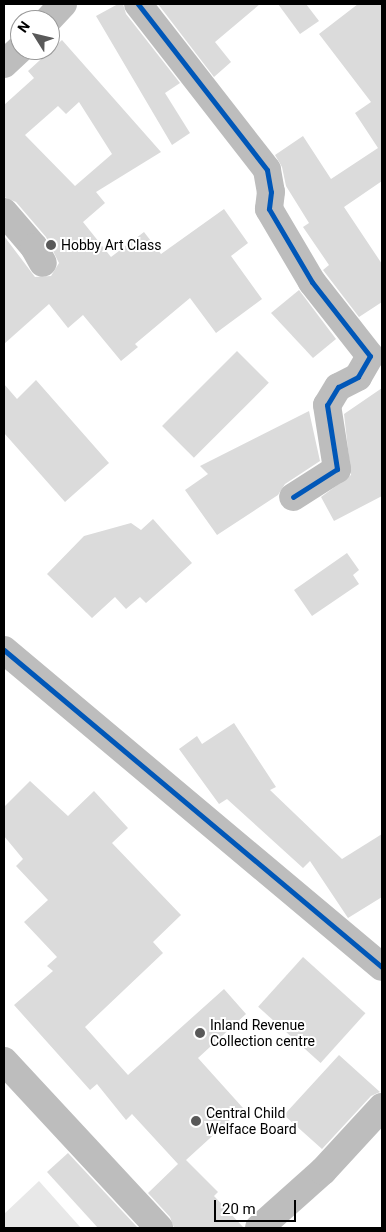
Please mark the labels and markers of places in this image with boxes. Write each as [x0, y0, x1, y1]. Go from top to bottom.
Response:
place label: Hobby Art Class [61, 237, 162, 253]
marker: Hobby Art Class [45, 239, 57, 251]
place label: Inland Revenue Collection centre [210, 1017, 315, 1050]
marker: Inland Revenue Collection centre [194, 1027, 206, 1039]
place label: Central Child Welface Board [206, 1105, 297, 1138]
marker: Central Child Welface Board [190, 1115, 202, 1127]

